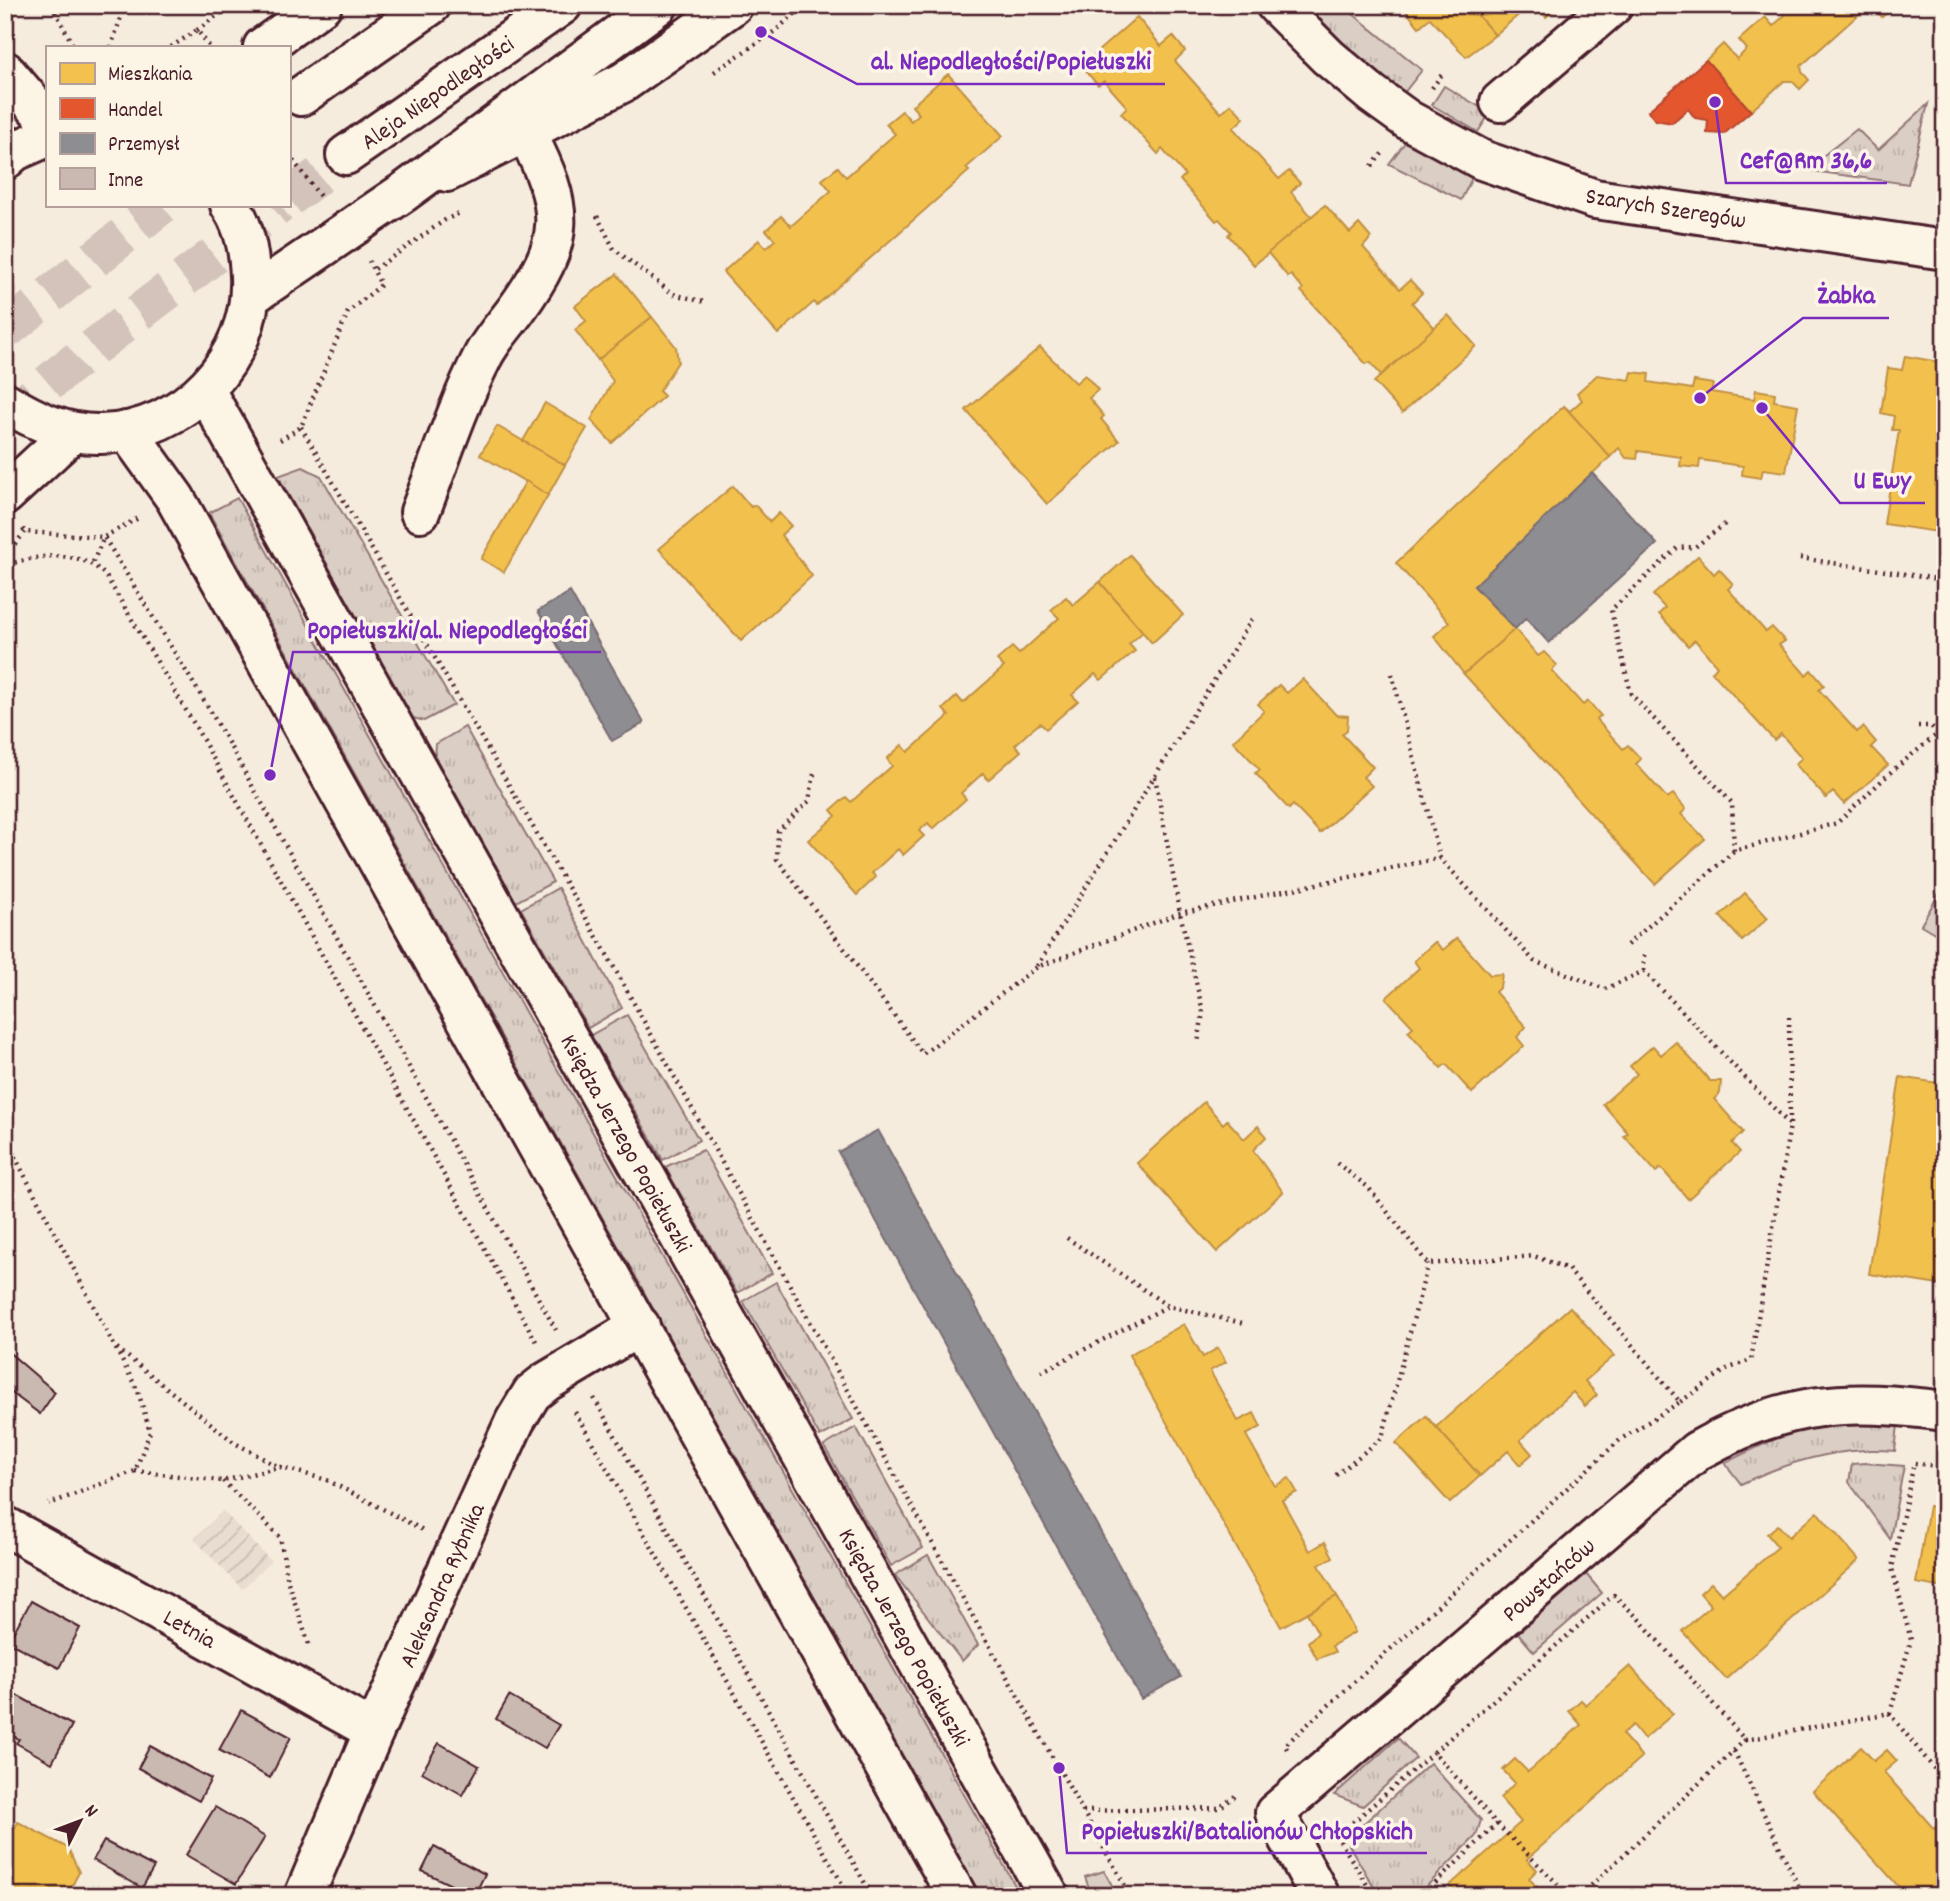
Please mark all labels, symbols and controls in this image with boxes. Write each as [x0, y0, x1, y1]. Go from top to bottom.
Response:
street label: Aleja Niepodległości [355, 29, 522, 160]
callout: al. Niepodległości/Popiełuszki [857, 37, 1165, 84]
text: al. Niepodległości/Popiełuszki [871, 45, 1151, 82]
legend [46, 46, 290, 206]
text: Mieszkania [108, 61, 193, 91]
text: Handel [108, 97, 162, 127]
text: Przemysł [108, 131, 180, 161]
callout: Cef@Rm 36,6 [1726, 136, 1887, 183]
text: Cef@Rm 36,6 [1740, 144, 1872, 181]
text: Inne [108, 167, 143, 197]
street label: Szarych Szeregów [1583, 180, 1748, 239]
callout: Żabka [1803, 271, 1889, 318]
text: Żabka [1817, 279, 1876, 316]
callout: U Ewy [1840, 456, 1925, 503]
text: U Ewy [1853, 464, 1912, 501]
callout: Popiełuszki/al. Niepodległości [293, 605, 601, 652]
text: Popiełuszki/al. Niepodległości [307, 614, 587, 651]
street label: Księdza Jerzego Popiełuszki [550, 1029, 699, 1260]
street label: Aleksandra Rybnika [392, 1498, 496, 1674]
street label: Księdza Jerzego Popiełuszki [828, 1523, 977, 1754]
street label: Powstańców [1496, 1531, 1604, 1632]
street label: Letnia [156, 1602, 222, 1659]
north arrow [46, 1786, 116, 1856]
text: N [77, 1799, 103, 1824]
callout: Popiełuszki/Batalionów Chłopskich [1067, 1806, 1427, 1853]
text: Popiełuszki/Batalionów Chłopskich [1081, 1815, 1413, 1852]

